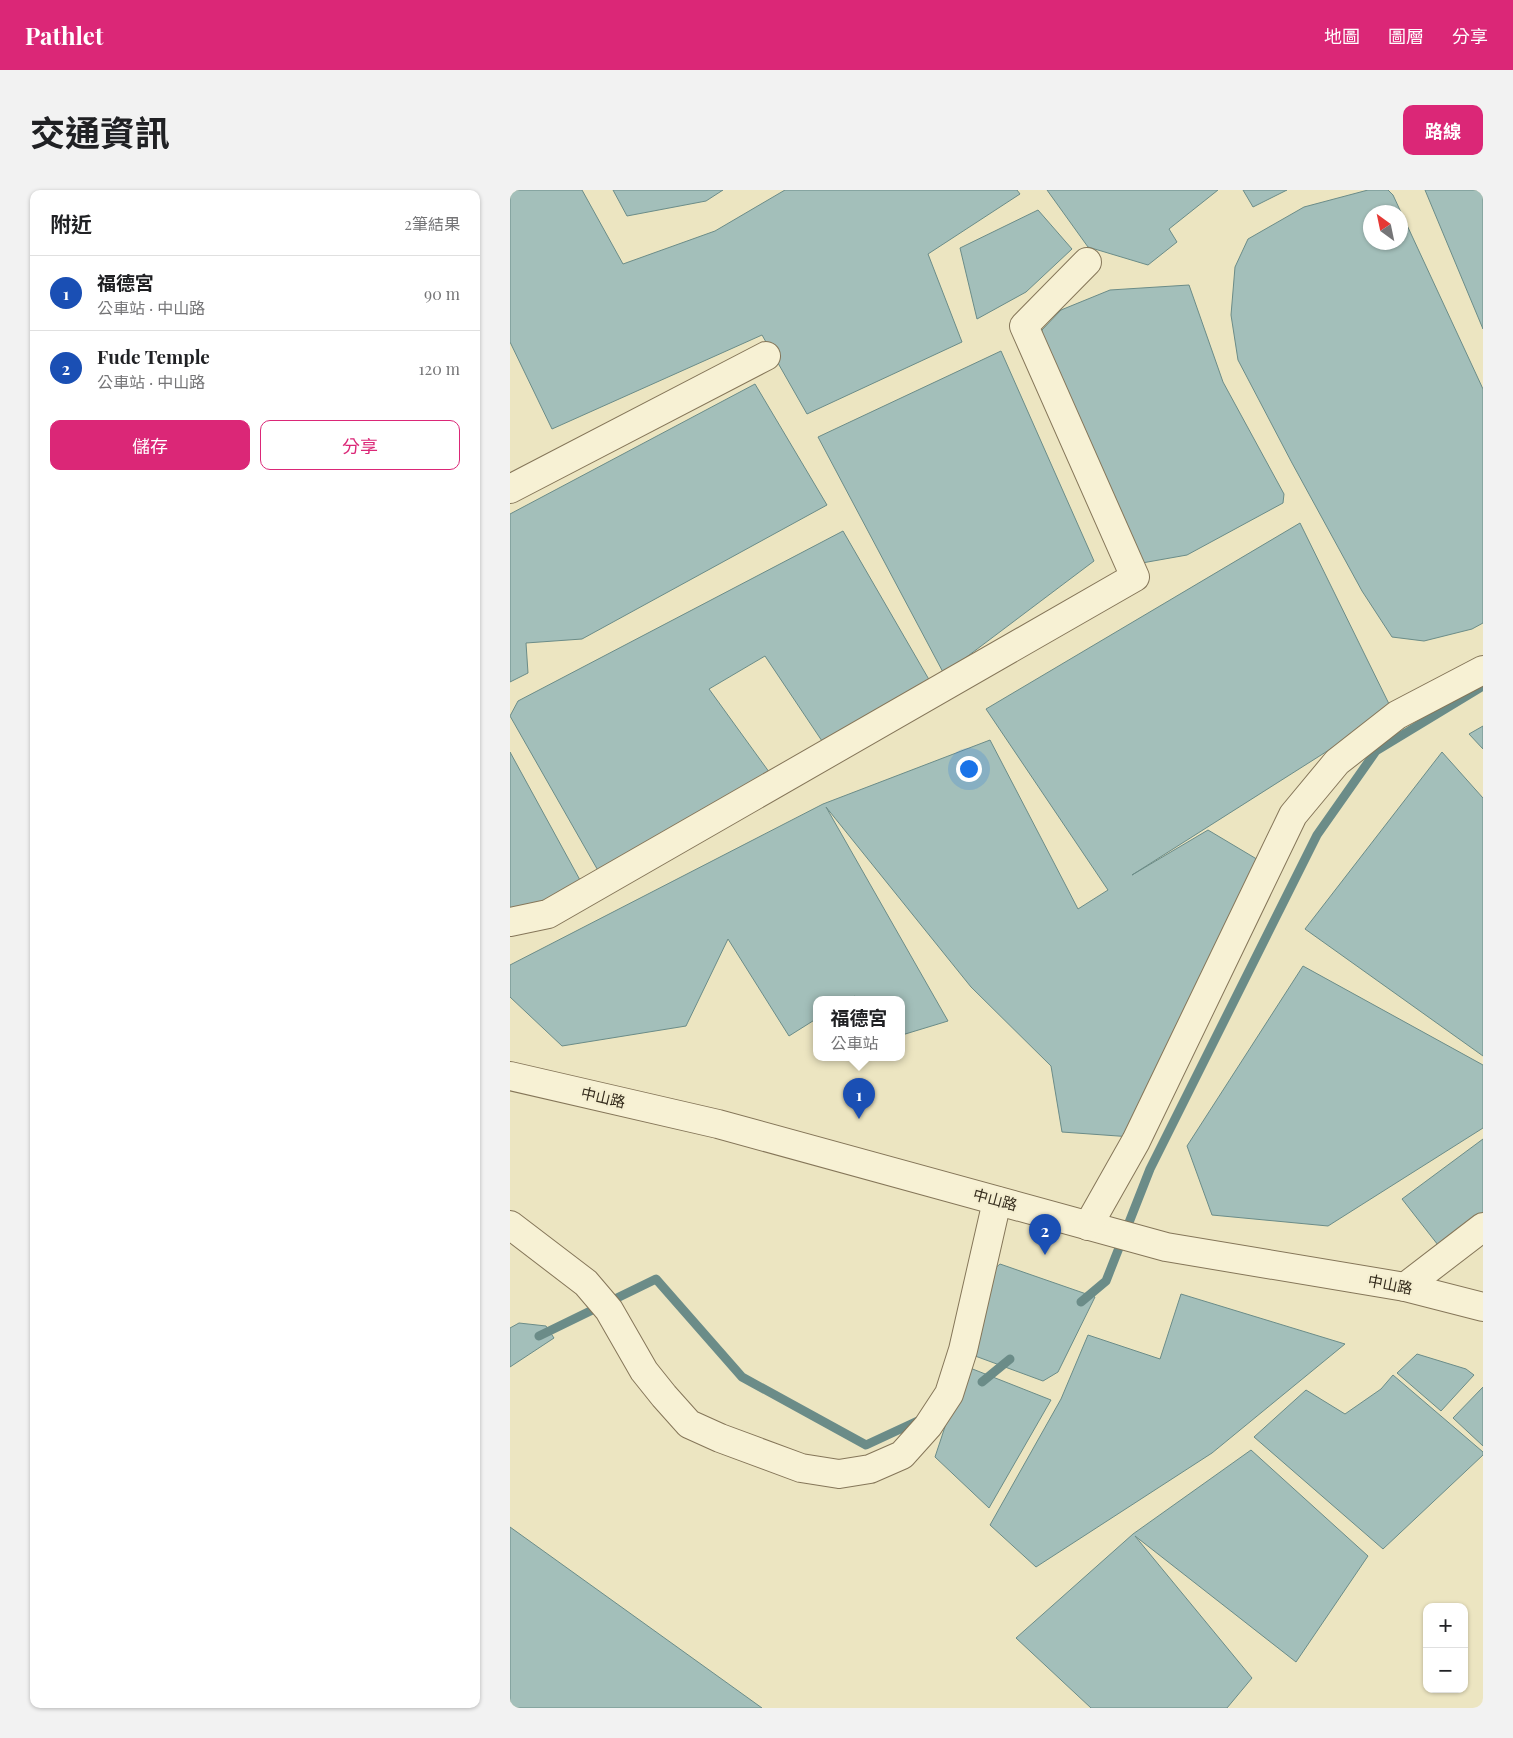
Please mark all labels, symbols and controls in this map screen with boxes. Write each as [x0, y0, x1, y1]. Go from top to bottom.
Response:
text: Pathlet [25, 19, 103, 51]
text: 地圖 [1324, 24, 1360, 48]
text: 圖層 [1388, 24, 1424, 48]
text: 分享 [1452, 24, 1488, 48]
button: 路線 [1403, 105, 1483, 155]
text: 交通資訊 [30, 108, 170, 155]
north arrow [1363, 205, 1408, 250]
text: 附近 [50, 209, 92, 237]
text: 2筆結果 [404, 213, 460, 234]
text: 福德宮 [97, 269, 154, 295]
text: 1 [63, 283, 69, 304]
text: 90 m [424, 283, 460, 304]
text: 公車站 · 中山路 [97, 297, 205, 318]
text: Fude Temple [97, 343, 210, 369]
text: 2 [62, 358, 70, 379]
text: 120 m [419, 358, 460, 379]
text: 公車站 · 中山路 [97, 371, 205, 392]
button: 儲存 [50, 420, 250, 470]
button: 分享 [260, 420, 460, 470]
your location [956, 756, 982, 782]
popup [813, 996, 905, 1061]
text: 福德宮 [830, 1004, 888, 1030]
text: 公車站 [830, 1032, 879, 1053]
pin: 1 [843, 1078, 875, 1119]
street label: 中山路 [579, 1082, 627, 1112]
street label: 中山路 [971, 1184, 1020, 1215]
pin: 2 [1029, 1214, 1061, 1255]
street label: 中山路 [1366, 1270, 1414, 1298]
map controls [1423, 1603, 1468, 1693]
button: + [1423, 1603, 1468, 1648]
button: − [1423, 1648, 1468, 1693]

